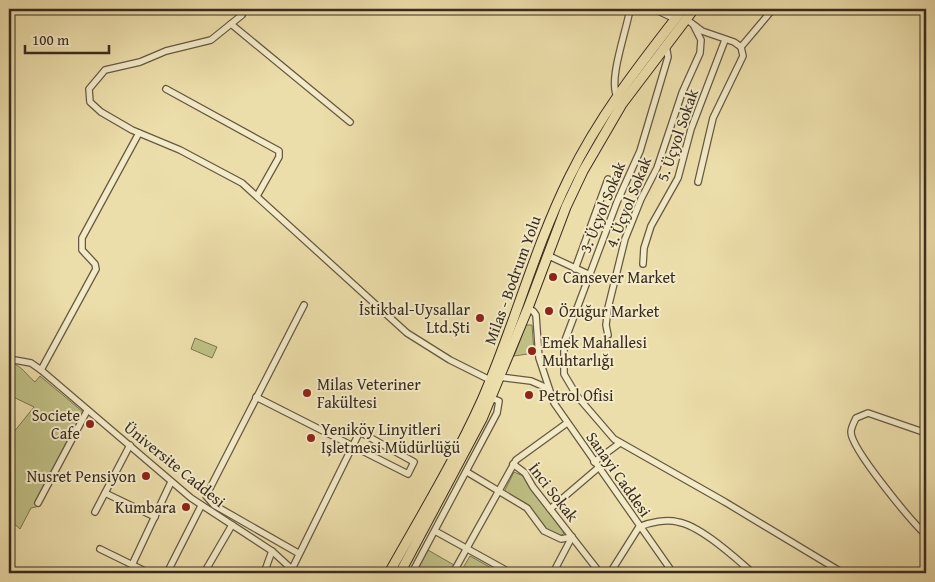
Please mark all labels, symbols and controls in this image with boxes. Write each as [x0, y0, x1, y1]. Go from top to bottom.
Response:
scale bar [25, 22, 109, 54]
text: 100 m [32, 29, 70, 50]
street label: 5. Üçyol Sokak [650, 85, 704, 184]
street label: 4. Üçyol Sokak [599, 152, 658, 251]
street label: 3. Üçyol Sokak [573, 157, 632, 256]
street label: Milas - Bodrum Yolu [477, 212, 547, 348]
place label: Cansever Market [563, 265, 676, 289]
marker: Cansever Market [547, 271, 559, 283]
place label: İstikbal-Uysallar Ltd.Şti [359, 297, 471, 339]
place label: Özuğur Market [559, 299, 660, 323]
marker: Özuğur Market [543, 305, 555, 317]
marker: İstikbal-Uysallar Ltd.Şti [474, 312, 486, 324]
place label: Emek Mahallesi Muhtarlığı [542, 330, 647, 372]
marker: Emek Mahallesi Muhtarlığı [526, 345, 538, 357]
place label: Milas Veteriner Fakültesi [317, 372, 421, 414]
place label: Petrol Ofisi [539, 383, 614, 407]
marker: Milas Veteriner Fakültesi [301, 387, 313, 399]
marker: Petrol Ofisi [523, 389, 535, 401]
place label: Societe Cafe [32, 403, 80, 445]
street label: Üniversite Caddesi [119, 415, 231, 513]
place label: Yeniköy Linyitleri Işletmesi Müdürlüğü [321, 417, 461, 459]
marker: Societe Cafe [84, 418, 96, 430]
street label: Sanayi Caddesi [581, 426, 658, 522]
marker: Yeniköy Linyitleri Işletmesi Müdürlüğü [305, 432, 317, 444]
street label: İnci Sokak [523, 457, 585, 527]
place label: Nusret Pensiyon [27, 464, 136, 488]
marker: Nusret Pensiyon [140, 470, 152, 482]
place label: Kumbara [115, 495, 176, 519]
marker: Kumbara [180, 501, 192, 513]

